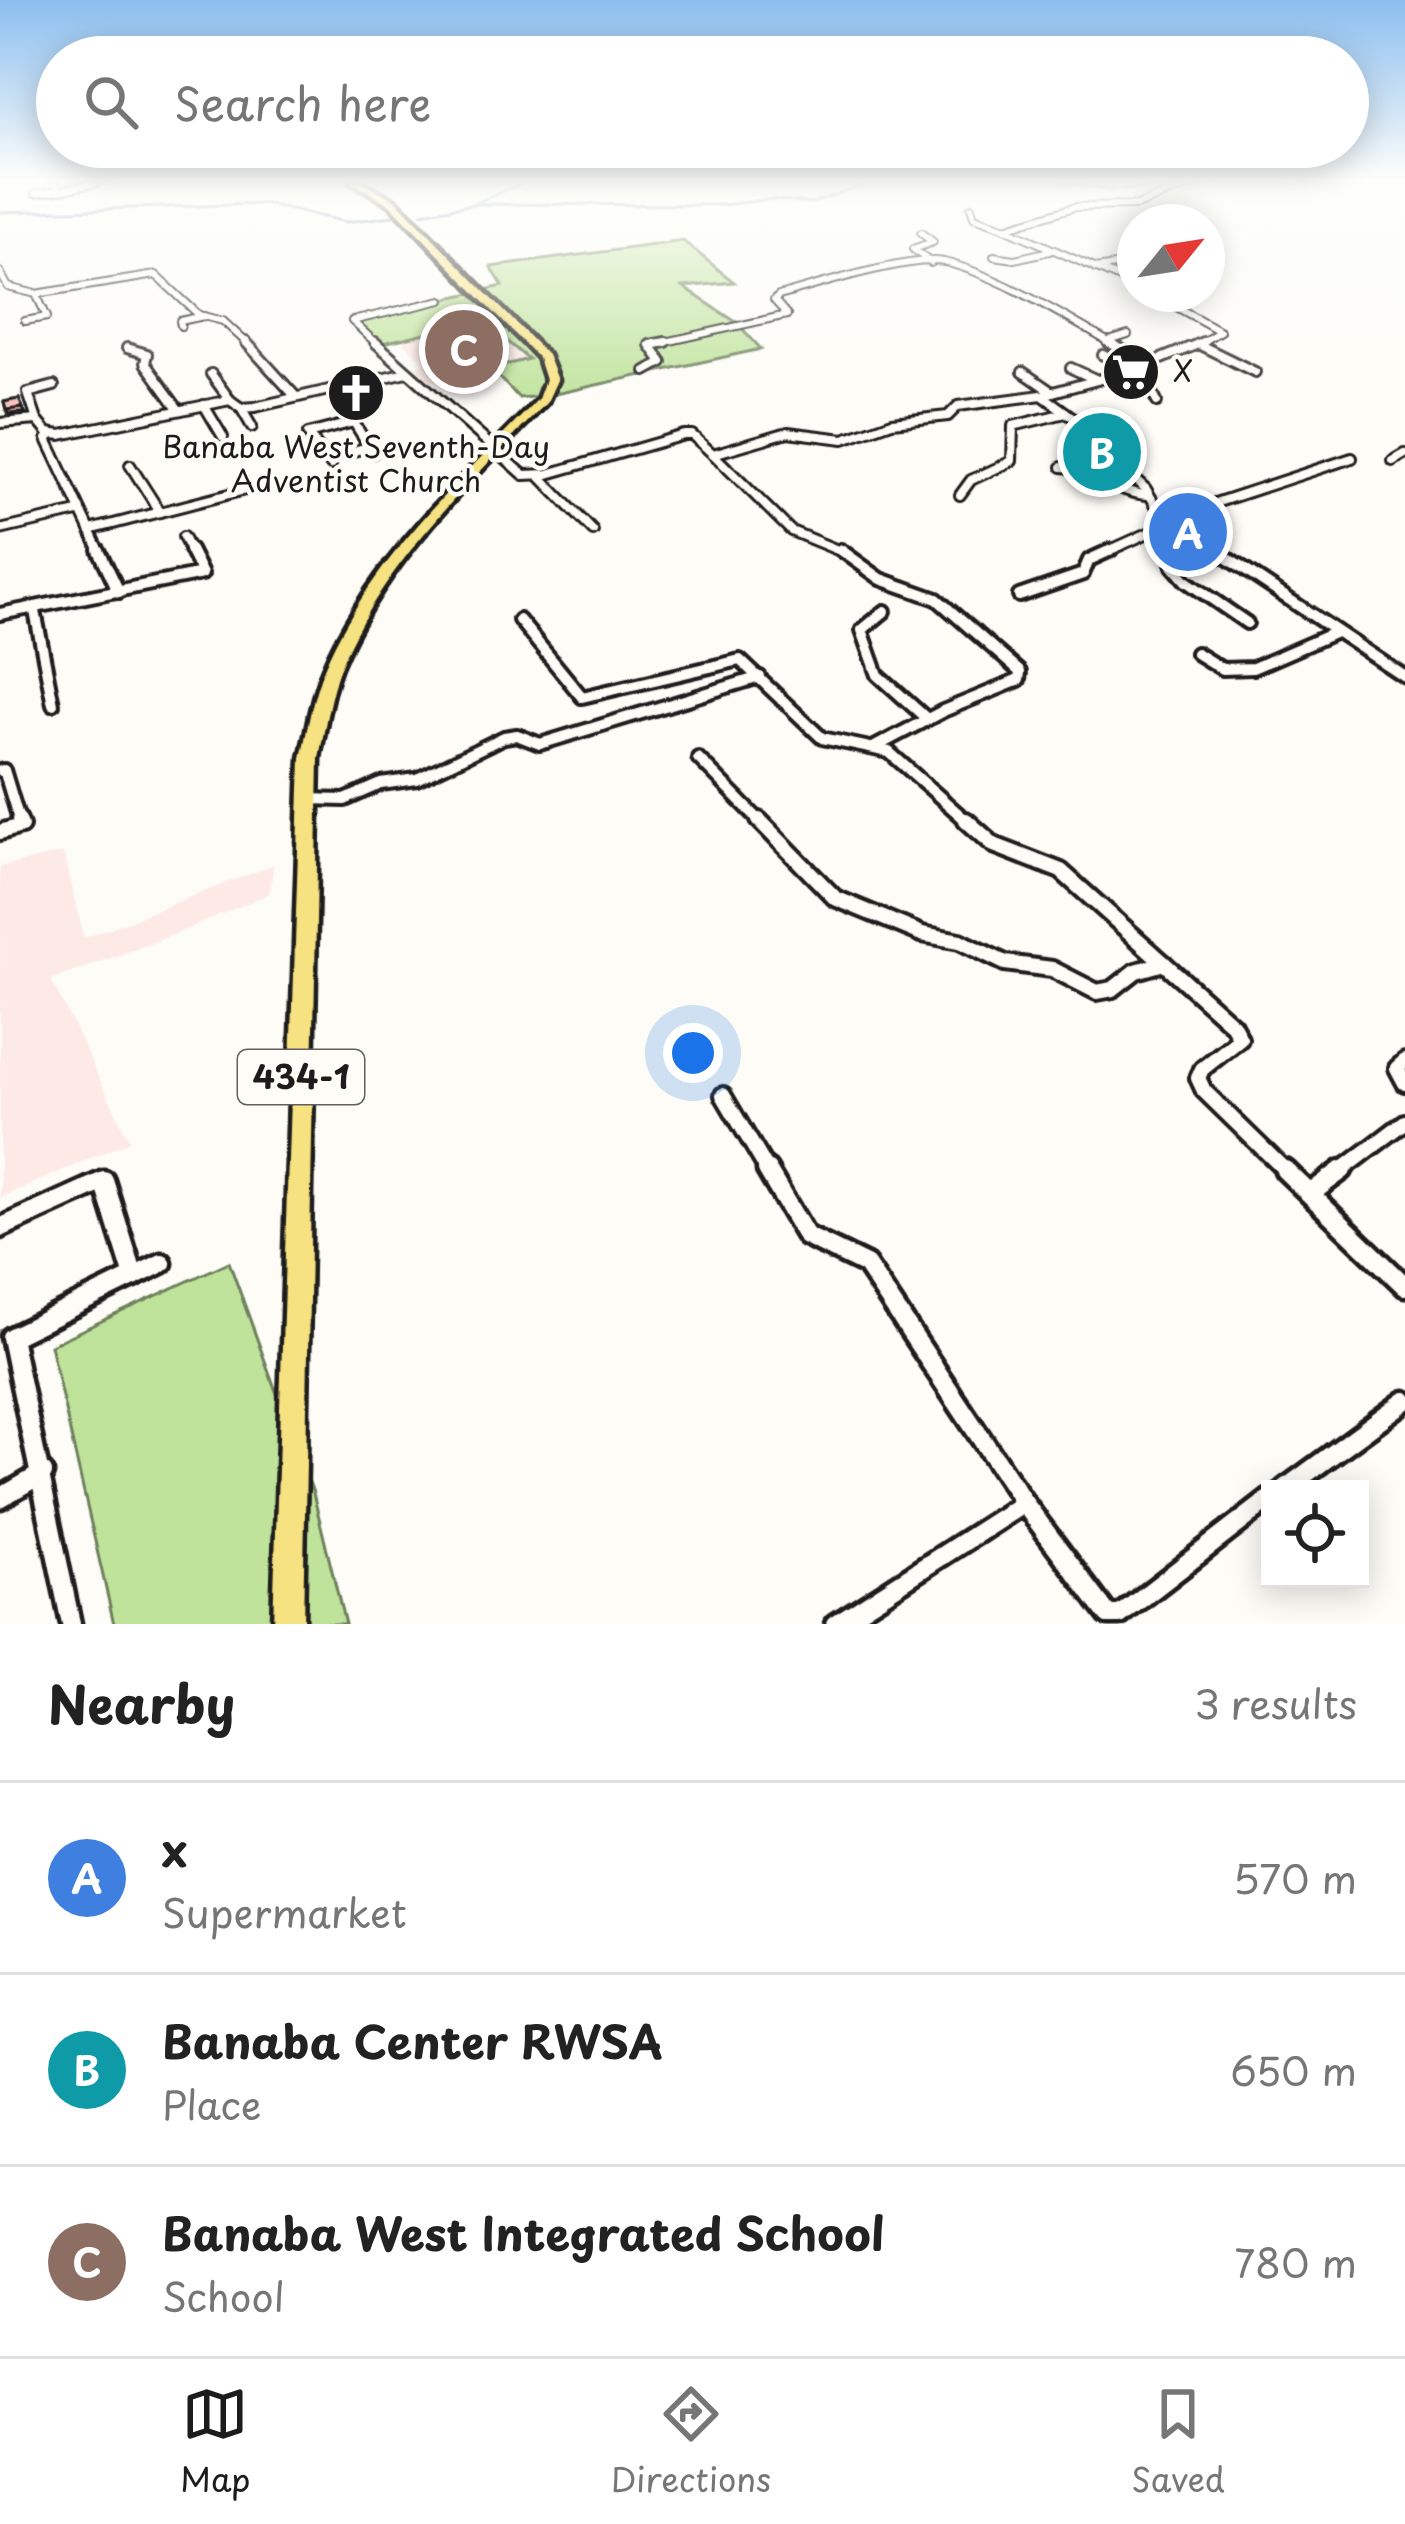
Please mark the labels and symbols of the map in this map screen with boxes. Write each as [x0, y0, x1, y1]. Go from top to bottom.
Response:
north arrow [1117, 204, 1225, 312]
pin: C [425, 304, 503, 394]
supermarket icon: X [1100, 341, 1162, 403]
place label: X [1173, 347, 1193, 392]
church icon: Banaba West Seventh-Day Adventist Church [325, 362, 387, 424]
pin: B [1063, 407, 1141, 497]
place label: Banaba West Seventh-Day Adventist Church [162, 423, 550, 502]
pin: A [1149, 487, 1227, 577]
your location [663, 1023, 723, 1083]
road number: 434-1 [238, 1050, 364, 1104]

